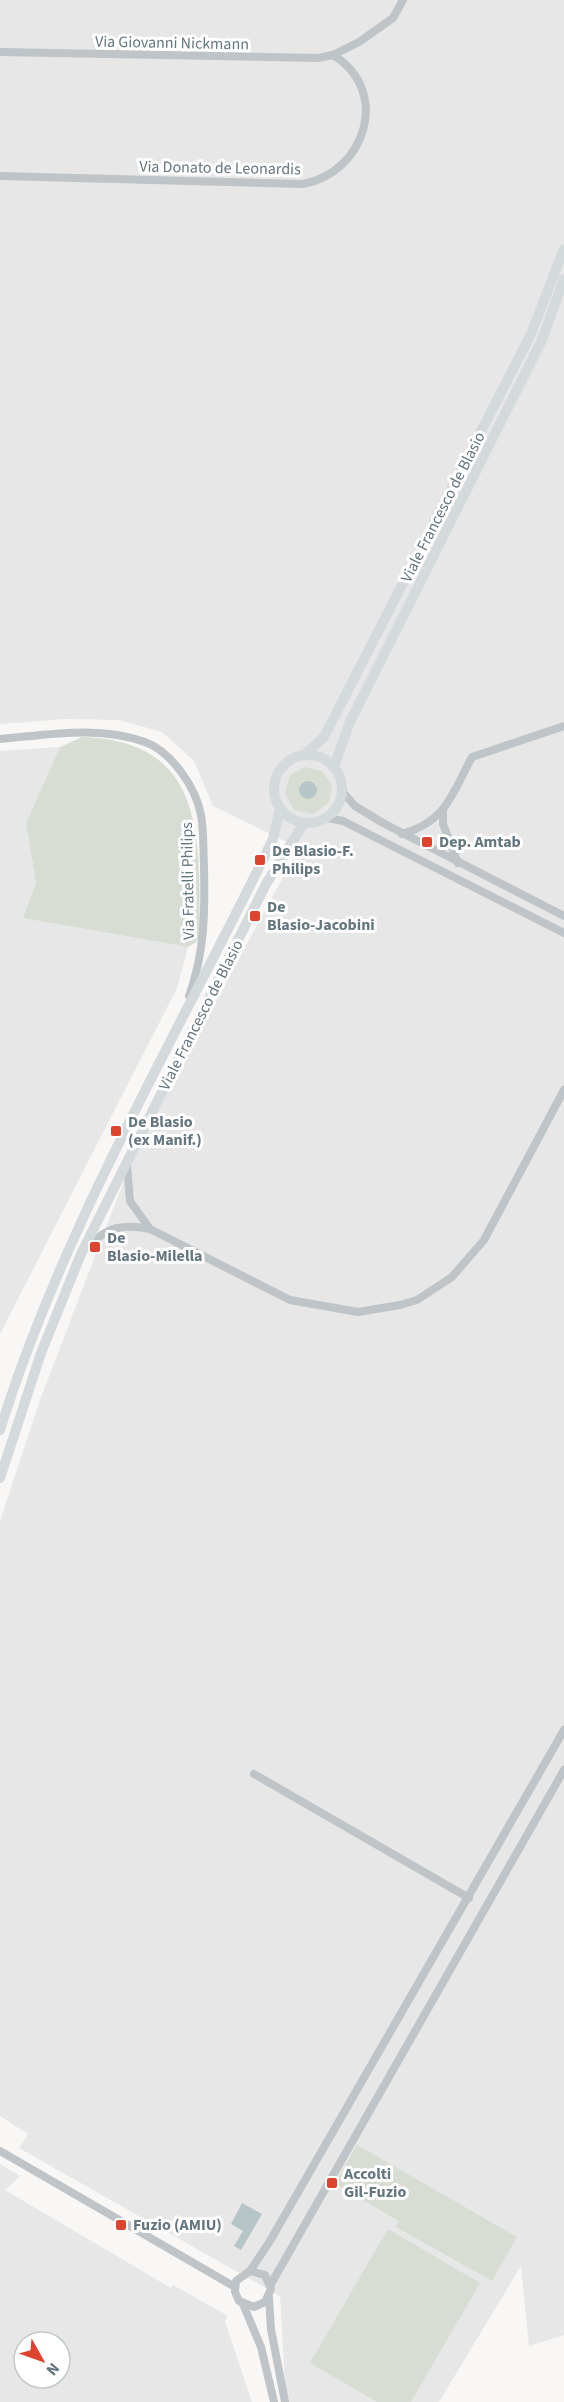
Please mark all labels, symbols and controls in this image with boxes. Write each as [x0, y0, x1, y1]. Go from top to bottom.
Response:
street label: Via Giovanni Nickmann [95, 31, 249, 55]
street label: Via Donato de Leonardis [139, 156, 301, 180]
street label: Viale Francesco de Blasio [395, 428, 491, 586]
street label: Via Fratelli Philips [176, 822, 200, 940]
place label: Dep. Amtab [439, 831, 521, 853]
marker: Dep. Amtab [420, 835, 434, 849]
place label: De Blasio-F. Philips [272, 840, 354, 880]
marker: De Blasio-F. Philips [253, 853, 267, 867]
place label: De Blasio-Jacobini [267, 896, 375, 936]
marker: De Blasio-Jacobini [248, 909, 262, 923]
street label: Viale Francesco de Blasio [153, 936, 249, 1094]
place label: De Blasio (ex Manif.) [128, 1111, 202, 1151]
marker: De Blasio (ex Manif.) [109, 1124, 123, 1138]
place label: De Blasio-Milella [107, 1227, 202, 1267]
marker: De Blasio-Milella [88, 1240, 102, 1254]
place label: Accolti Gil-Fuzio [343, 2163, 406, 2203]
marker: Accolti Gil-Fuzio [325, 2176, 339, 2190]
place label: Fuzio (AMIU) [133, 2214, 222, 2236]
marker: Fuzio (AMIU) [114, 2218, 128, 2232]
north arrow [12, 2330, 72, 2390]
text: N [41, 2358, 65, 2380]

